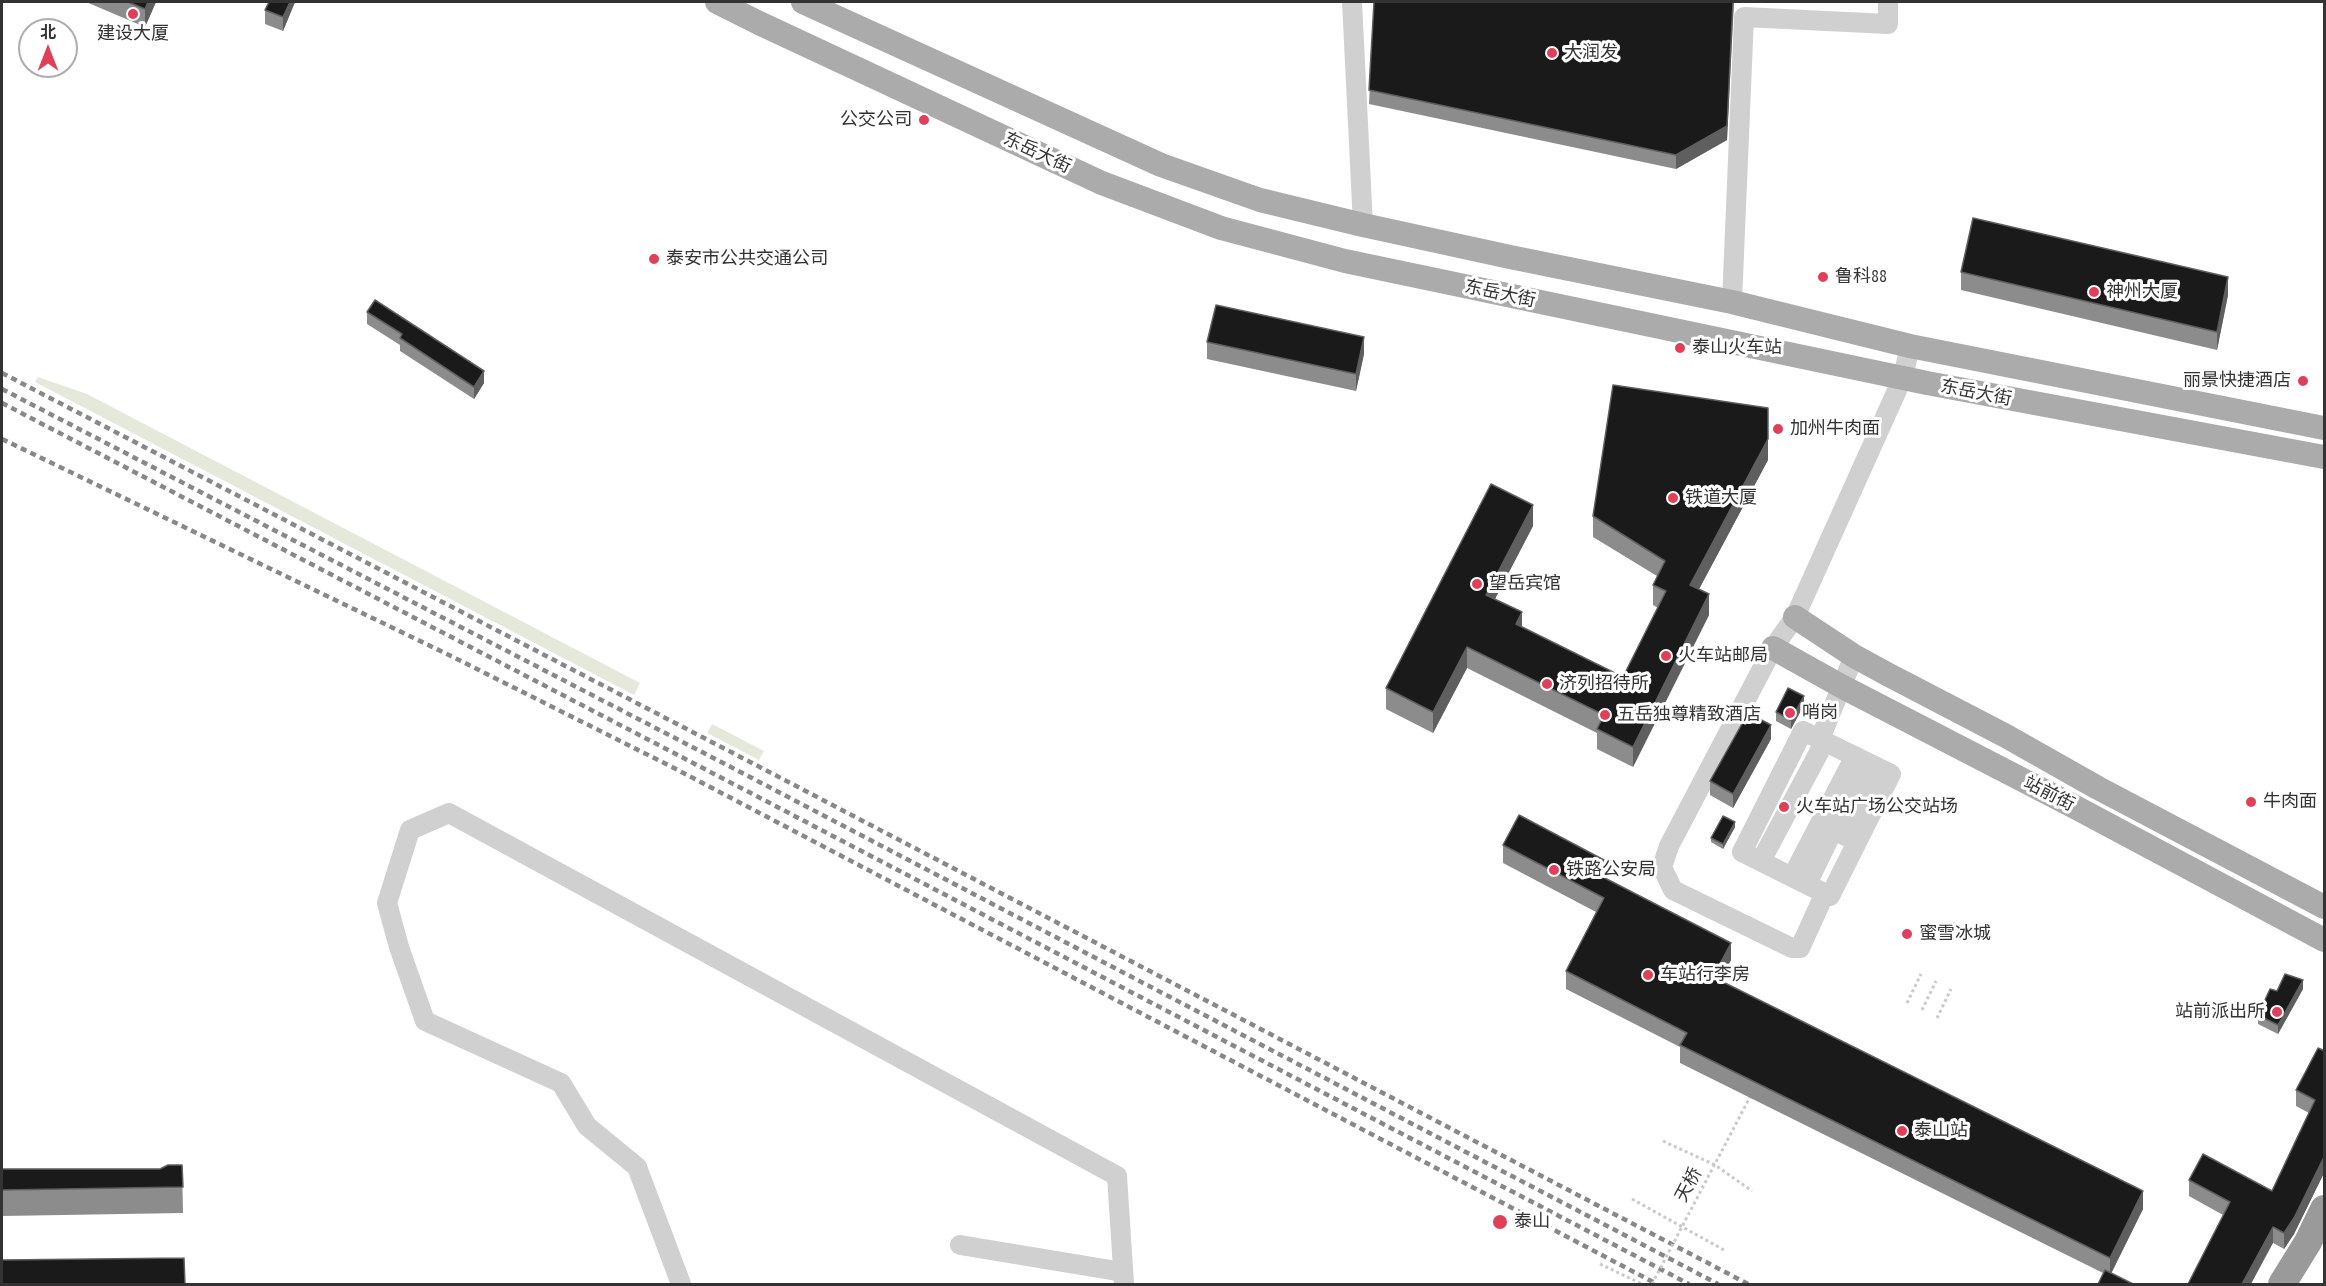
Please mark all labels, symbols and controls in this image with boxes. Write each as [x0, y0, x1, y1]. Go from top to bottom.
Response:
marker: 建设大厦 [126, 7, 140, 21]
north arrow [18, 18, 78, 78]
text: 北 [40, 22, 56, 42]
place label: 建设大厦 [97, 23, 169, 45]
place label: 大润发 [1564, 42, 1618, 64]
marker: 大润发 [1545, 46, 1559, 60]
place label: 公交公司 [840, 109, 912, 131]
marker: 公交公司 [917, 113, 931, 127]
street label: 东岳大街 [1000, 128, 1074, 178]
place label: 泰安市公共交通公司 [666, 248, 828, 270]
marker: 泰安市公共交通公司 [647, 252, 661, 266]
place label: 鲁科88 [1835, 266, 1887, 288]
marker: 鲁科88 [1816, 270, 1830, 284]
street label: 东岳大街 [1463, 276, 1537, 312]
place label: 神州大厦 [2106, 281, 2178, 303]
marker: 神州大厦 [2087, 285, 2101, 299]
place label: 泰山火车站 [1692, 337, 1782, 359]
marker: 泰山火车站 [1673, 341, 1687, 355]
place label: 丽景快捷酒店 [2183, 370, 2291, 392]
marker: 丽景快捷酒店 [2296, 374, 2310, 388]
street label: 东岳大街 [1939, 376, 2013, 410]
place label: 加州牛肉面 [1790, 418, 1880, 440]
marker: 加州牛肉面 [1771, 422, 1785, 436]
place label: 铁道大厦 [1685, 487, 1757, 509]
marker: 铁道大厦 [1666, 491, 1680, 505]
place label: 望岳宾馆 [1489, 573, 1561, 595]
marker: 望岳宾馆 [1470, 577, 1484, 591]
place label: 火车站邮局 [1678, 645, 1768, 667]
marker: 火车站邮局 [1659, 649, 1673, 663]
place label: 济列招待所 [1559, 673, 1649, 695]
marker: 济列招待所 [1540, 677, 1554, 691]
place label: 哨岗 [1802, 702, 1838, 724]
place label: 五岳独尊精致酒店 [1617, 704, 1761, 726]
marker: 哨岗 [1783, 706, 1797, 720]
marker: 五岳独尊精致酒店 [1598, 708, 1612, 722]
street label: 站前街 [2020, 772, 2078, 816]
place label: 牛肉面 [2263, 791, 2317, 813]
marker: 牛肉面 [2244, 795, 2258, 809]
place label: 火车站广场公交站场 [1796, 796, 1958, 818]
marker: 火车站广场公交站场 [1777, 800, 1791, 814]
place label: 铁路公安局 [1566, 859, 1656, 881]
marker: 铁路公安局 [1547, 863, 1561, 877]
place label: 蜜雪冰城 [1919, 923, 1991, 945]
marker: 蜜雪冰城 [1900, 927, 1914, 941]
place label: 车站行李房 [1660, 964, 1750, 986]
marker: 车站行李房 [1641, 968, 1655, 982]
place label: 站前派出所 [2175, 1001, 2265, 1023]
marker: 站前派出所 [2270, 1005, 2284, 1019]
place label: 泰山站 [1914, 1120, 1968, 1142]
marker: 泰山站 [1895, 1124, 1909, 1138]
street label: 天桥 [1671, 1164, 1707, 1206]
place label: 泰山 [1514, 1211, 1550, 1233]
marker: 泰山 [1491, 1213, 1509, 1231]

